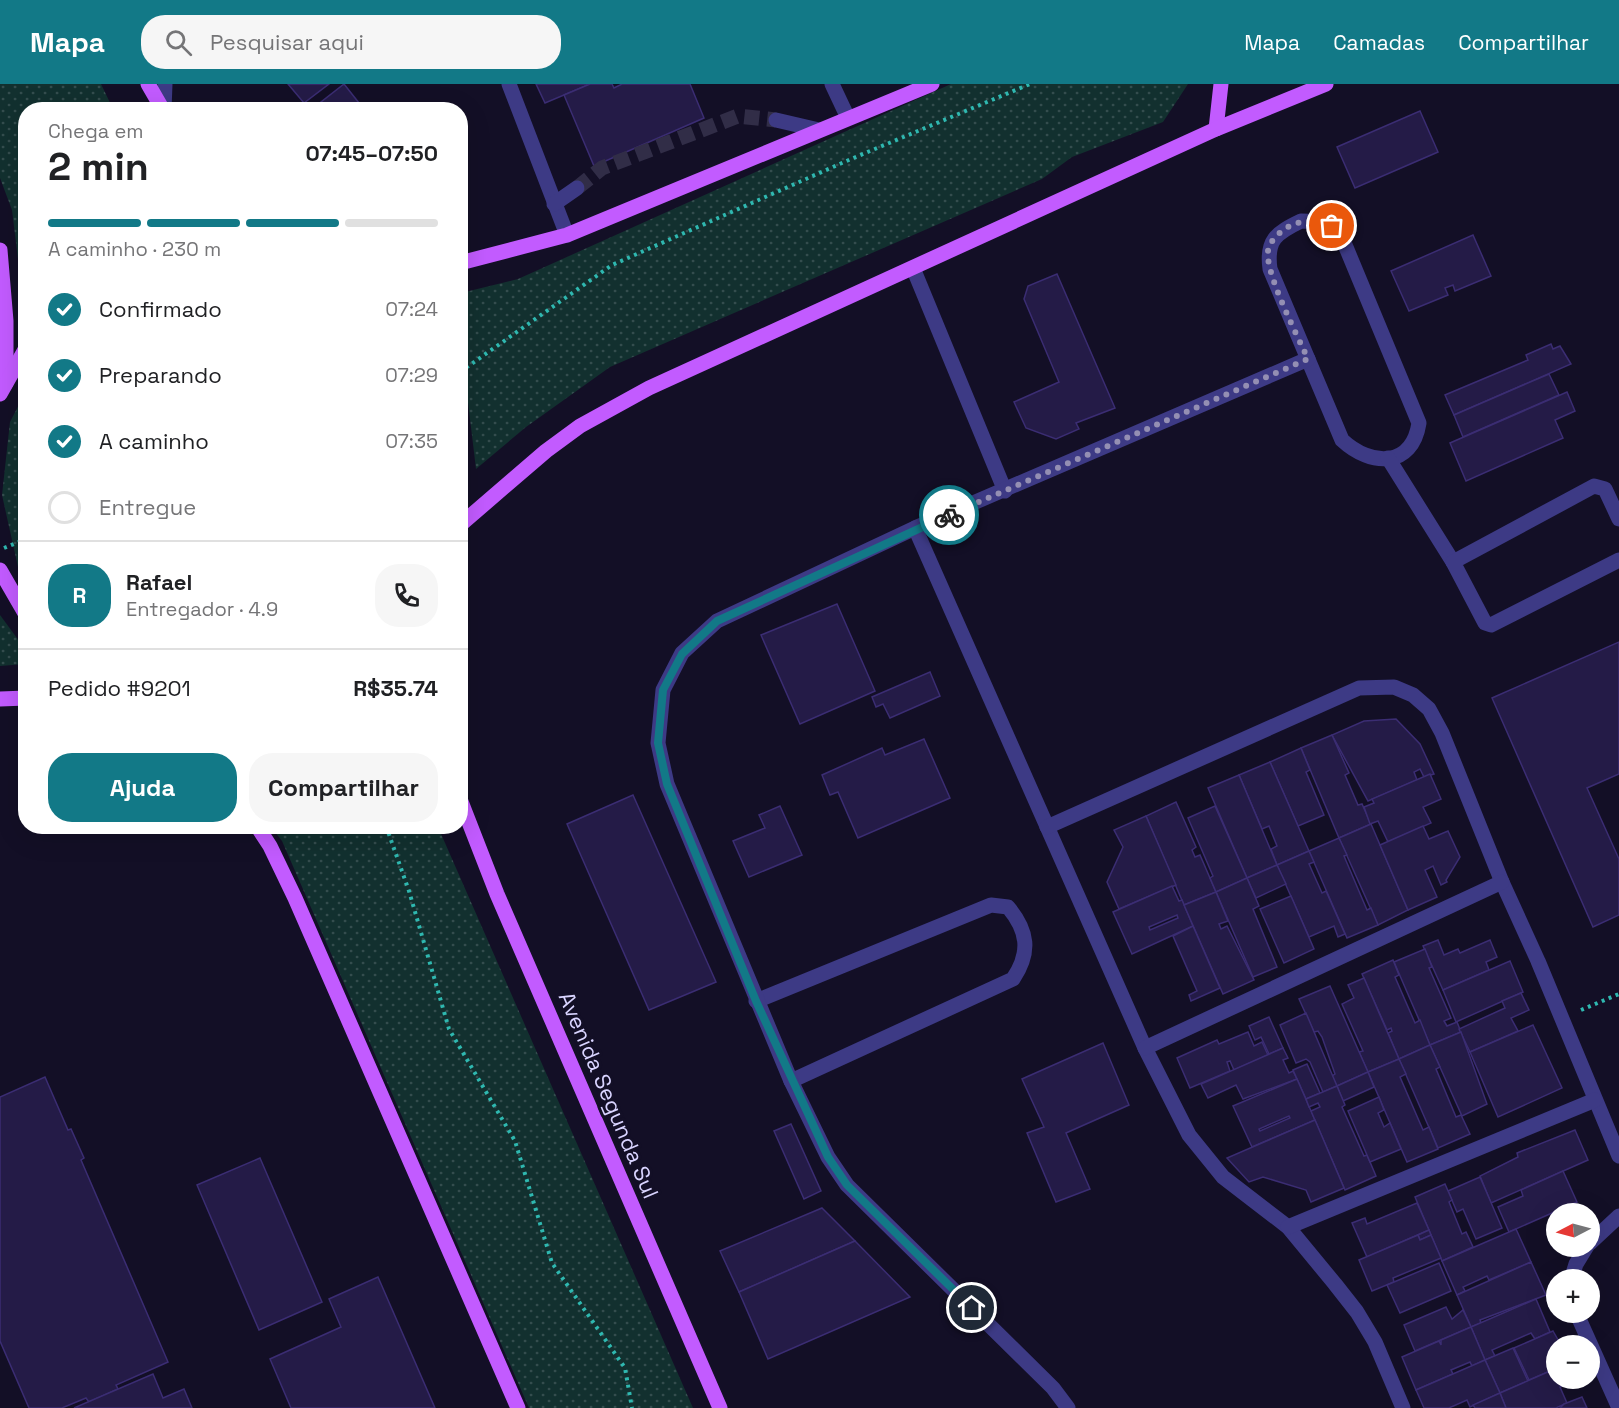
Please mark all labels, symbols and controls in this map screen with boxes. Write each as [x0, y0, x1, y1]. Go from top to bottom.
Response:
search box [141, 15, 561, 69]
text: Mapa [30, 24, 105, 60]
icon: search [162, 26, 195, 59]
text: Pesquisar aqui [210, 28, 364, 56]
text: Mapa [1244, 29, 1300, 56]
text: Camadas [1333, 29, 1425, 56]
text: Compartilhar [1458, 29, 1589, 56]
text: Chega em [48, 118, 143, 144]
text: 07:45–07:50 [305, 139, 438, 167]
text: 2 min [48, 142, 149, 191]
pin [1306, 200, 1357, 251]
icon: bag [1315, 209, 1348, 242]
text: A caminho · 230 m [48, 236, 221, 262]
icon: check [48, 293, 81, 326]
text: Confirmado [99, 295, 222, 323]
text: 07:24 [385, 296, 438, 322]
icon: check [48, 359, 81, 392]
text: Preparando [99, 361, 222, 389]
text: 07:29 [385, 362, 438, 388]
icon: check [48, 425, 81, 458]
text: A caminho [99, 427, 209, 455]
text: 07:35 [385, 428, 438, 454]
courier [919, 485, 979, 545]
text: Entregue [99, 493, 196, 521]
icon: bike [933, 499, 966, 532]
button: phone [375, 564, 438, 627]
text: Rafael [126, 568, 192, 596]
text: R [73, 581, 86, 609]
text: Entregador · 4.9 [126, 596, 278, 622]
text: Pedido #9201 [48, 674, 191, 702]
text: R$35.74 [353, 674, 438, 702]
button: Ajuda [48, 753, 237, 822]
button: Compartilhar [249, 753, 438, 822]
street label: Avenida Segunda Sul [553, 988, 665, 1202]
north arrow [1546, 1203, 1600, 1257]
map controls [1546, 1203, 1600, 1389]
button: + [1546, 1269, 1600, 1323]
pin [946, 1282, 997, 1333]
icon: home [955, 1291, 988, 1324]
button: − [1546, 1335, 1600, 1389]

